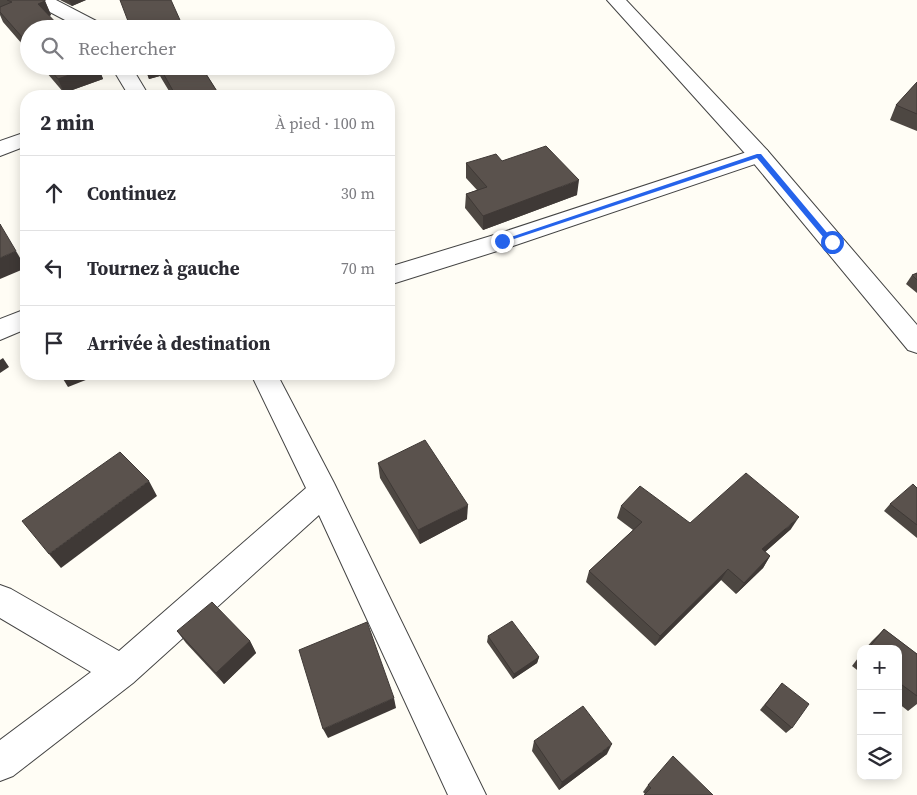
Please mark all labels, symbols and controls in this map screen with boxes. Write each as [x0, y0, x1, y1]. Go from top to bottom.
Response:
search box [20, 20, 395, 75]
icon: search [38, 34, 66, 62]
text: Rechercher [78, 35, 176, 61]
text: 2 min [40, 108, 95, 137]
text: À pied · 100 m [275, 112, 375, 134]
icon: ahead [40, 179, 68, 207]
text: Continuez [87, 180, 176, 206]
text: 30 m [341, 182, 375, 204]
route end [491, 230, 514, 253]
route start [821, 231, 844, 254]
icon: left [40, 254, 68, 282]
text: Tournez à gauche [87, 255, 240, 281]
text: 70 m [341, 257, 375, 279]
icon: arrive [40, 329, 68, 357]
text: Arrivée à destination [87, 330, 270, 356]
map controls [857, 645, 902, 780]
button: + [857, 645, 902, 690]
button: − [857, 690, 902, 735]
button: layers [857, 735, 902, 780]

